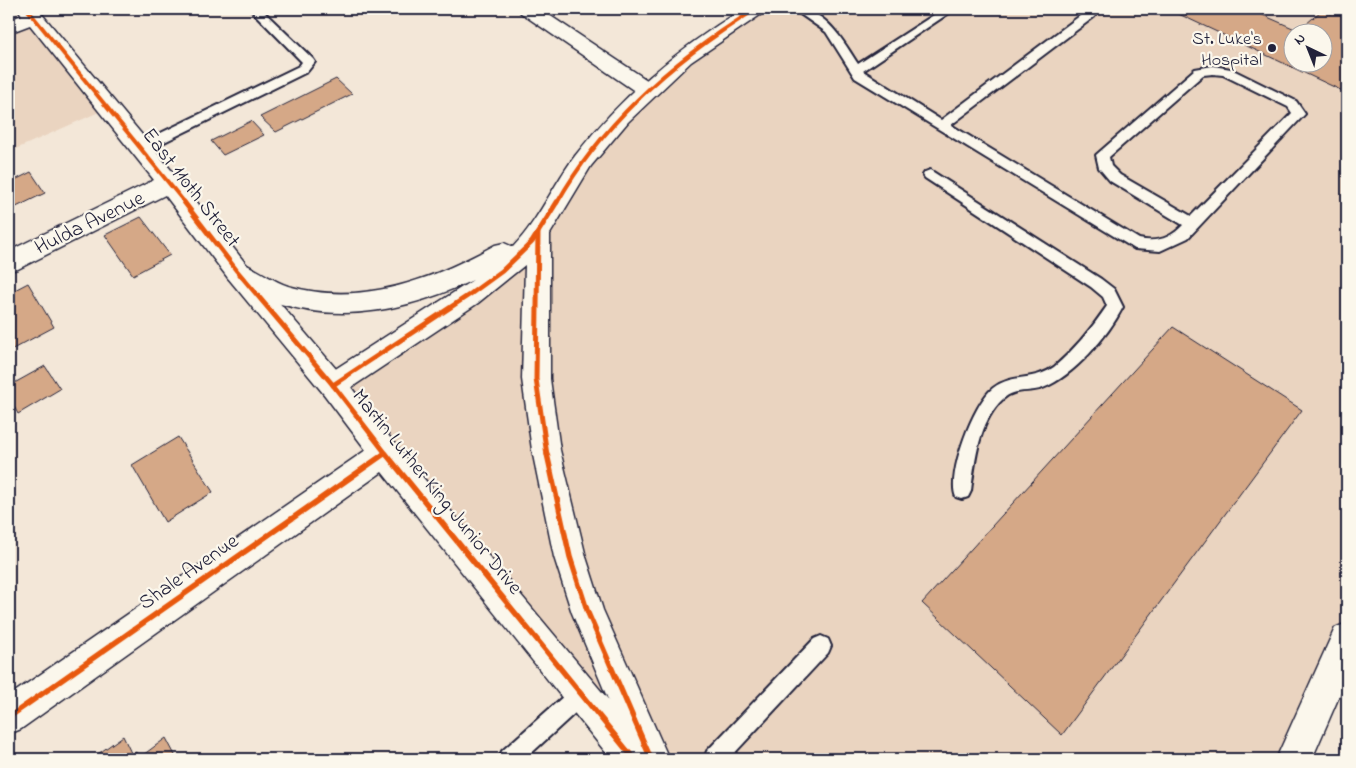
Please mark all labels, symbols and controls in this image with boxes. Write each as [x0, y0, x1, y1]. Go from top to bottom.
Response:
north arrow [1284, 22, 1334, 72]
place label: St. Luke's Hospital [1192, 27, 1262, 74]
text: N [1290, 29, 1311, 50]
marker: St. Luke's Hospital [1266, 42, 1278, 54]
street label: East 110th Street [134, 122, 247, 254]
street label: Hulda Avenue [30, 184, 150, 263]
street label: Martin Luther King Junior Drive [342, 383, 529, 603]
street label: Shale Avenue [133, 527, 246, 618]

